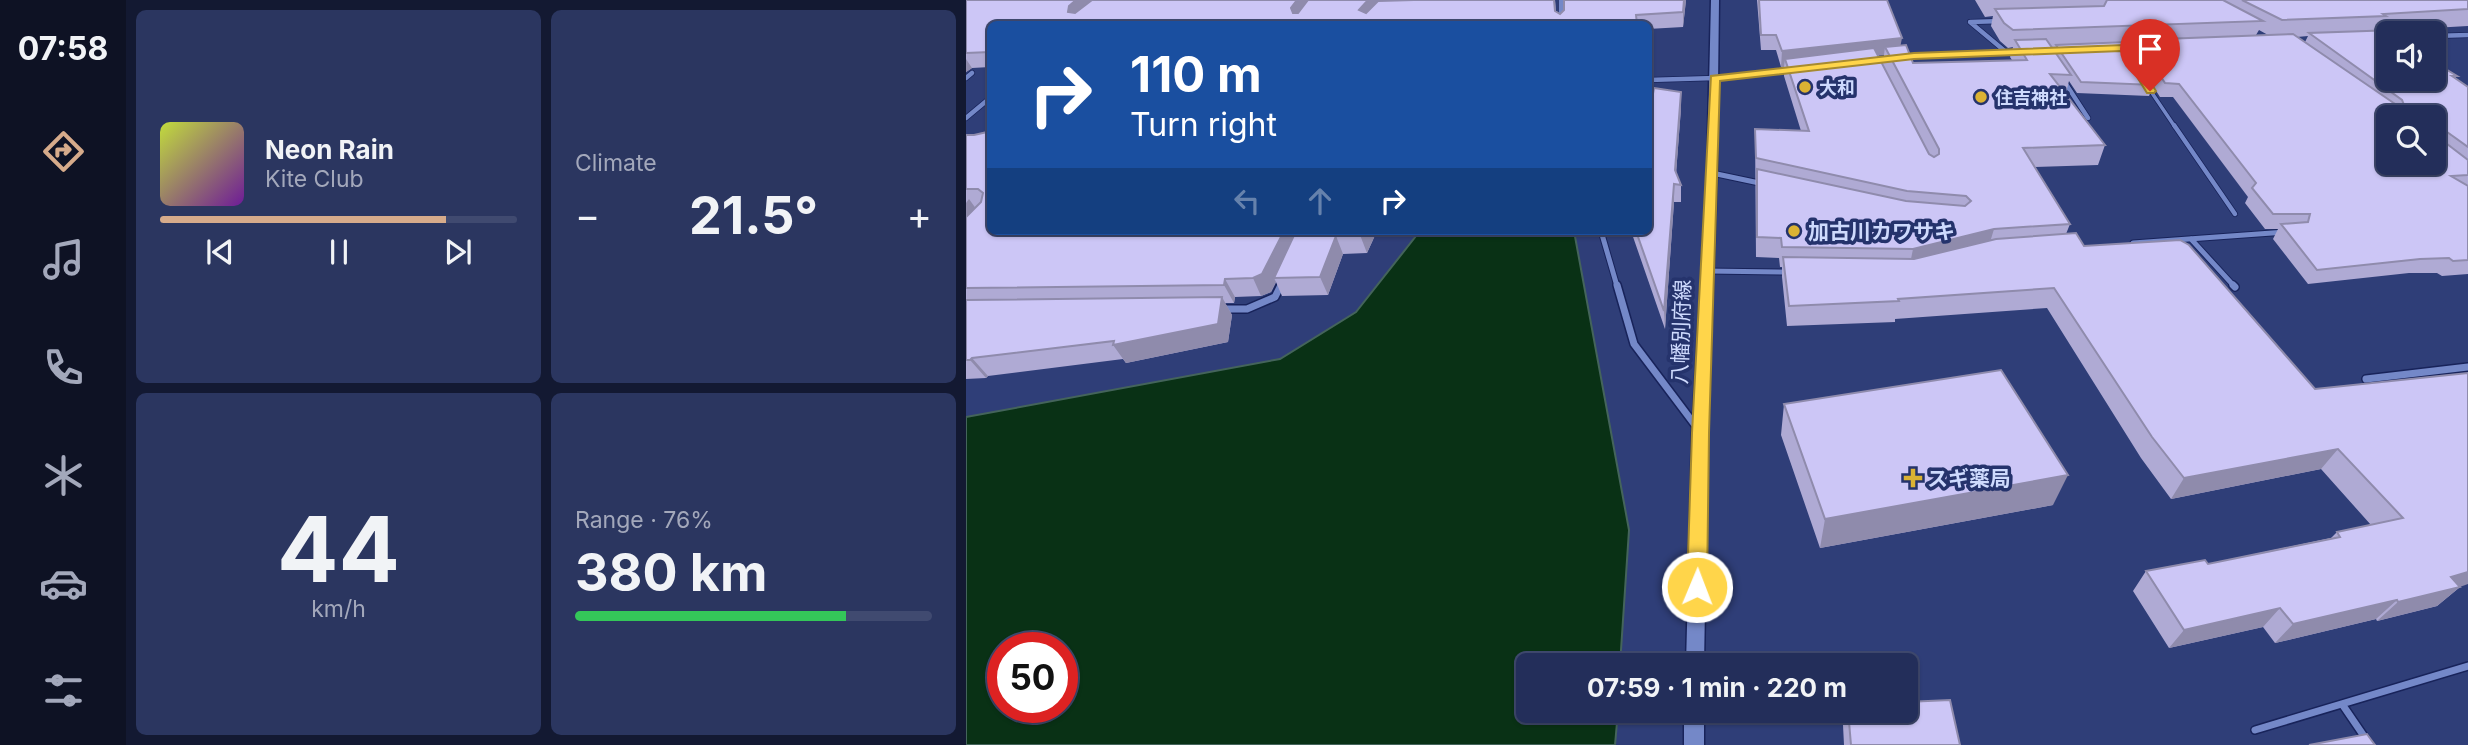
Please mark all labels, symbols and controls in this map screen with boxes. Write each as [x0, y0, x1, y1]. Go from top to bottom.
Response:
pin [2120, 19, 2180, 91]
map controls [2376, 21, 2446, 175]
button: sound [2376, 21, 2446, 91]
text: 07:58 [18, 29, 108, 68]
icon: arrive [2131, 30, 2169, 68]
text: 110 m [1130, 45, 1262, 104]
icon: right [1015, 49, 1106, 140]
place label: 大和 [1819, 77, 1855, 98]
marker: 大和 [1797, 79, 1813, 95]
place label: 住吉神社 [1995, 87, 2067, 108]
marker: 住吉神社 [1973, 89, 1989, 105]
text: Turn right [1130, 105, 1277, 144]
button: search [2376, 105, 2446, 175]
icon: directions [39, 127, 88, 176]
text: Neon Rain [265, 134, 394, 165]
text: Climate [575, 149, 657, 177]
text: Kite Club [265, 165, 364, 193]
icon: left [1228, 182, 1266, 220]
icon: ahead [1301, 182, 1339, 220]
icon: right [1374, 182, 1412, 220]
text: 21.5° [689, 184, 818, 247]
text: − [575, 192, 600, 238]
text: + [907, 192, 932, 238]
place label: 加古川カワサキ [1808, 219, 1955, 244]
marker: 加古川カワサキ [1786, 223, 1802, 239]
icon: previous [201, 233, 239, 271]
icon: pause [320, 233, 358, 271]
icon: next [439, 233, 477, 271]
icon: music [39, 235, 88, 284]
street label: 八幡別府線 [1667, 279, 1695, 385]
icon: phone [39, 343, 88, 392]
icon: climate [39, 451, 88, 500]
place label: スギ薬局 [1927, 466, 2011, 491]
marker: スギ薬局 [1905, 470, 1921, 486]
text: 44 [277, 494, 400, 604]
text: Range · 76% [575, 506, 713, 534]
text: 380 km [575, 541, 767, 604]
position arrow [1660, 550, 1734, 624]
icon: car [39, 559, 88, 608]
text: km/h [311, 595, 366, 623]
speed limit sign: 50 [987, 632, 1078, 723]
icon: filters [39, 666, 88, 715]
text: 07:59 · 1 min · 220 m [1587, 672, 1847, 703]

